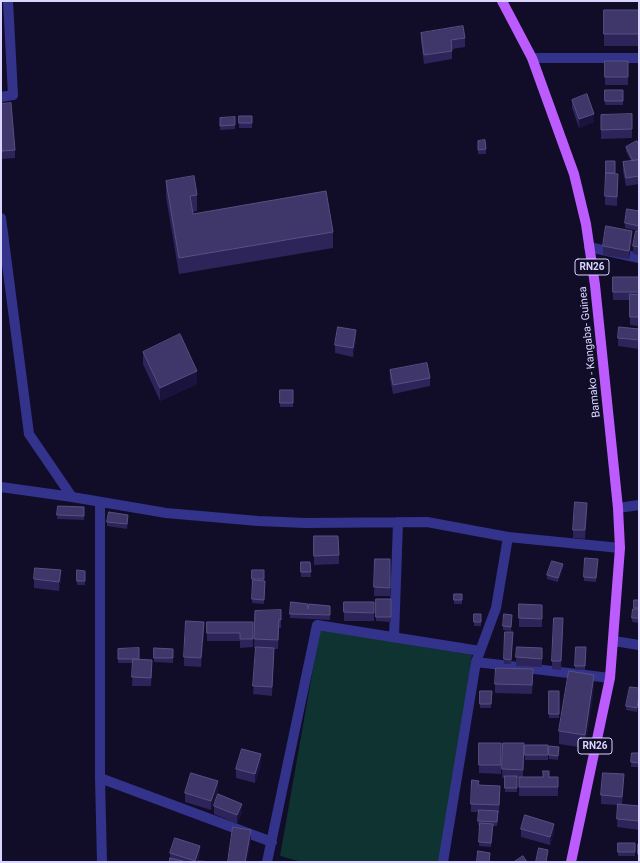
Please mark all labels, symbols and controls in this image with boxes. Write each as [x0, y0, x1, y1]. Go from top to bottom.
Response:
road number: RN26 [575, 259, 609, 275]
street label: Bamako - Kangaba- Guinea [577, 286, 603, 418]
road number: RN26 [578, 738, 612, 754]

